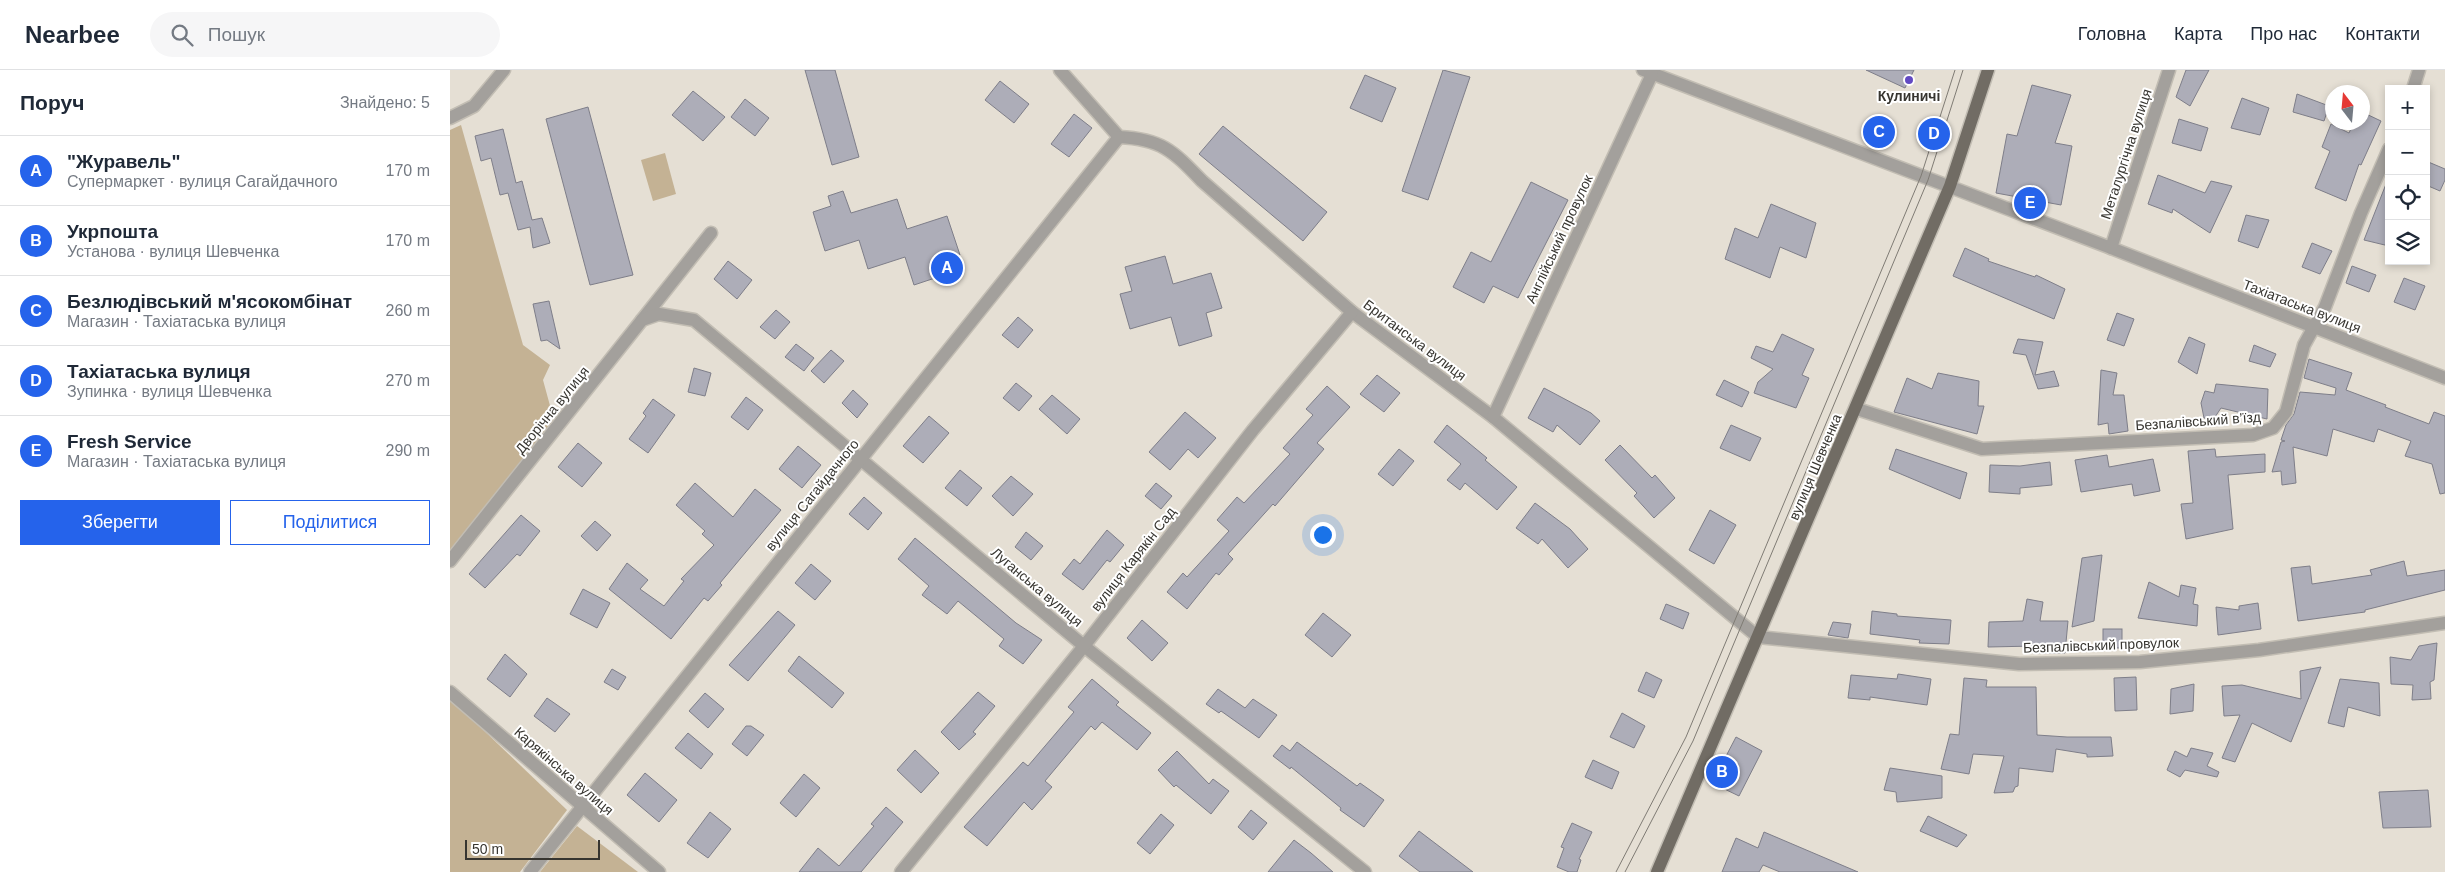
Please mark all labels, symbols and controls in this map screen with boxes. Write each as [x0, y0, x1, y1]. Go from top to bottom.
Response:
search box [150, 12, 500, 57]
text: Nearbee [25, 21, 120, 48]
icon: search [168, 21, 196, 49]
text: Пошук [208, 24, 265, 45]
text: Головна [2078, 24, 2146, 44]
text: Карта [2174, 24, 2222, 44]
text: Про нас [2250, 24, 2317, 44]
text: Контакти [2345, 24, 2420, 44]
marker: Кулиничі [1903, 74, 1915, 86]
north arrow [2325, 85, 2370, 130]
map controls [2385, 85, 2430, 265]
button: + [2385, 85, 2430, 130]
street label: Металургічна вулиця [2097, 87, 2155, 221]
place label: Кулиничі [1878, 88, 1940, 104]
text: Поруч [20, 91, 84, 114]
text: Знайдено: 5 [340, 94, 430, 111]
pin: C [1863, 113, 1895, 151]
pin: D [1918, 115, 1950, 153]
button: − [2385, 130, 2430, 175]
text: "Журавель" [67, 151, 180, 172]
text: A [30, 162, 42, 179]
text: 170 m [386, 162, 430, 179]
street label: Англійський провулок [1522, 171, 1596, 306]
text: Супермаркет · вулиця Сагайдачного [67, 173, 338, 190]
button: locate [2385, 175, 2430, 220]
pin: E [2014, 184, 2046, 222]
button: layers [2385, 220, 2430, 265]
text: Укрпошта [67, 221, 158, 242]
text: B [30, 232, 42, 249]
text: 170 m [386, 232, 430, 249]
text: Установа · вулиця Шевченка [67, 243, 279, 260]
pin: A [931, 249, 963, 287]
street label: Тахіатаська вулиця [2241, 276, 2363, 336]
text: Безлюдівський м'ясокомбінат [67, 291, 352, 312]
street label: Британська вулиця [1361, 296, 1469, 384]
text: C [30, 302, 42, 319]
text: 260 m [386, 302, 430, 319]
text: Магазин · Тахіатаська вулиця [67, 313, 286, 330]
text: Тахіатаська вулиця [67, 361, 251, 382]
street label: Дворічна вулиця [512, 363, 592, 457]
text: D [30, 372, 42, 389]
text: 270 m [386, 372, 430, 389]
text: Зупинка · вулиця Шевченка [67, 383, 272, 400]
street label: Безпалівський в’їзд [2135, 409, 2261, 433]
street label: вулиця Шевченка [1785, 411, 1845, 522]
text: Fresh Service [67, 431, 192, 452]
street label: вулиця Сагайдачного [762, 436, 862, 554]
text: E [31, 442, 41, 459]
text: 290 m [386, 442, 430, 459]
text: Магазин · Тахіатаська вулиця [67, 453, 286, 470]
button: Зберегти [20, 500, 220, 545]
button: Поділитися [230, 500, 430, 545]
street label: вулиця Карякін Сад [1087, 504, 1179, 614]
your location [1310, 522, 1336, 548]
street label: Луганська вулиця [988, 544, 1086, 630]
street label: Безпалівський провулок [2023, 634, 2180, 656]
street label: Карякінська вулиця [511, 724, 617, 818]
pin: B [1706, 753, 1738, 791]
scale bar [465, 837, 600, 860]
text: 50 m [472, 841, 503, 857]

